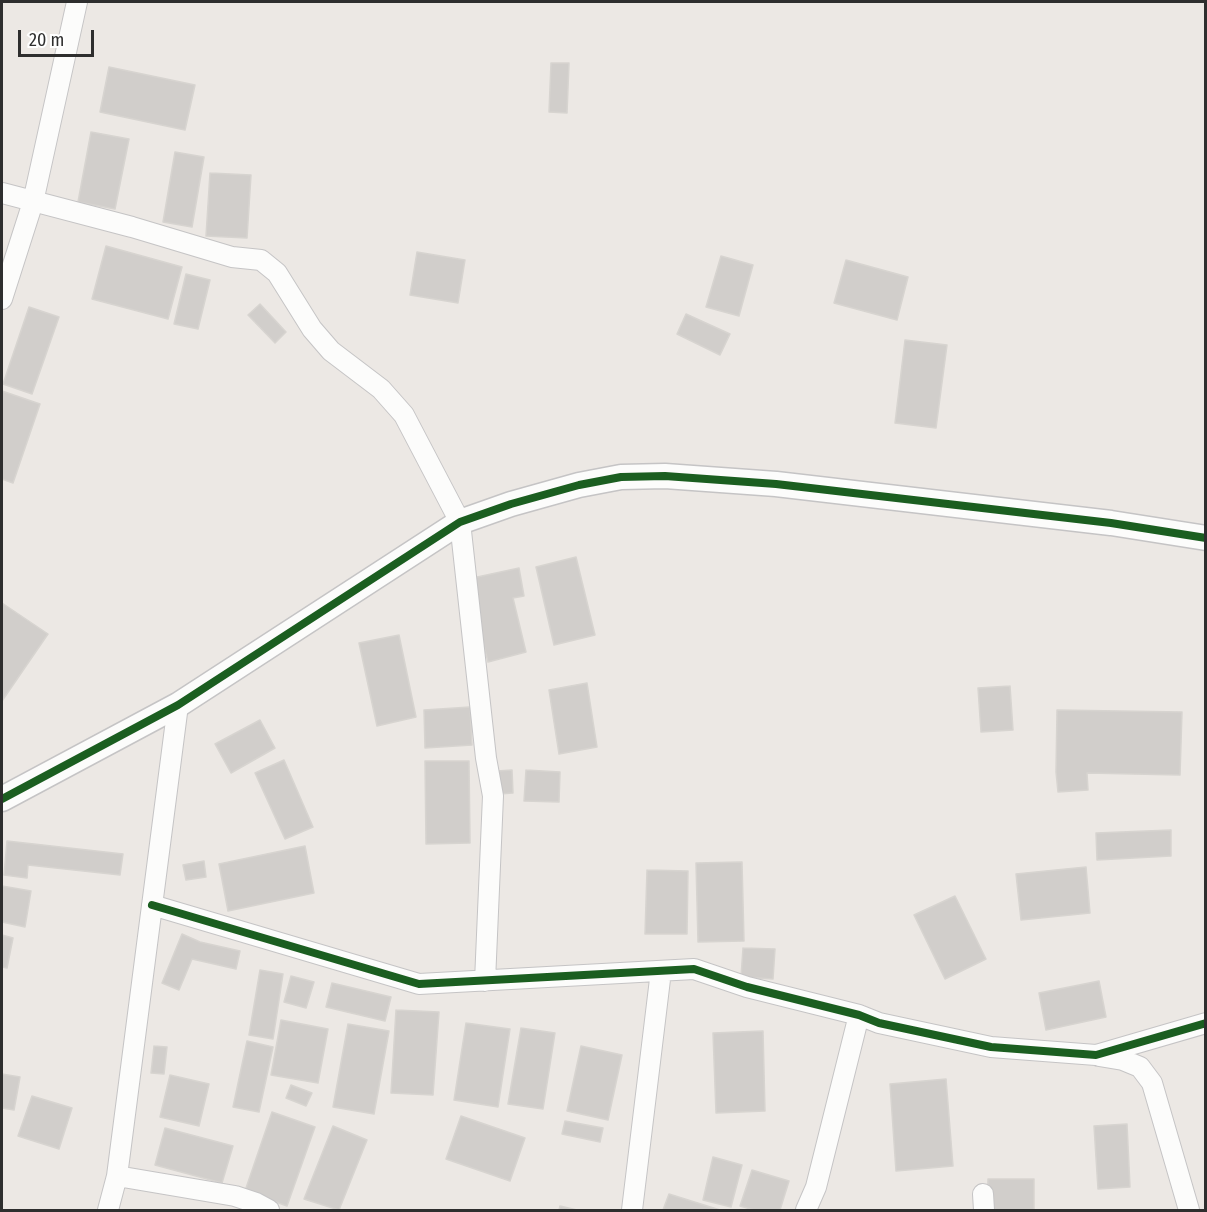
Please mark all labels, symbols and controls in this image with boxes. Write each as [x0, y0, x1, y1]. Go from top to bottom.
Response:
scale bar [21, 18, 98, 56]
text: 20 m [29, 29, 64, 51]

